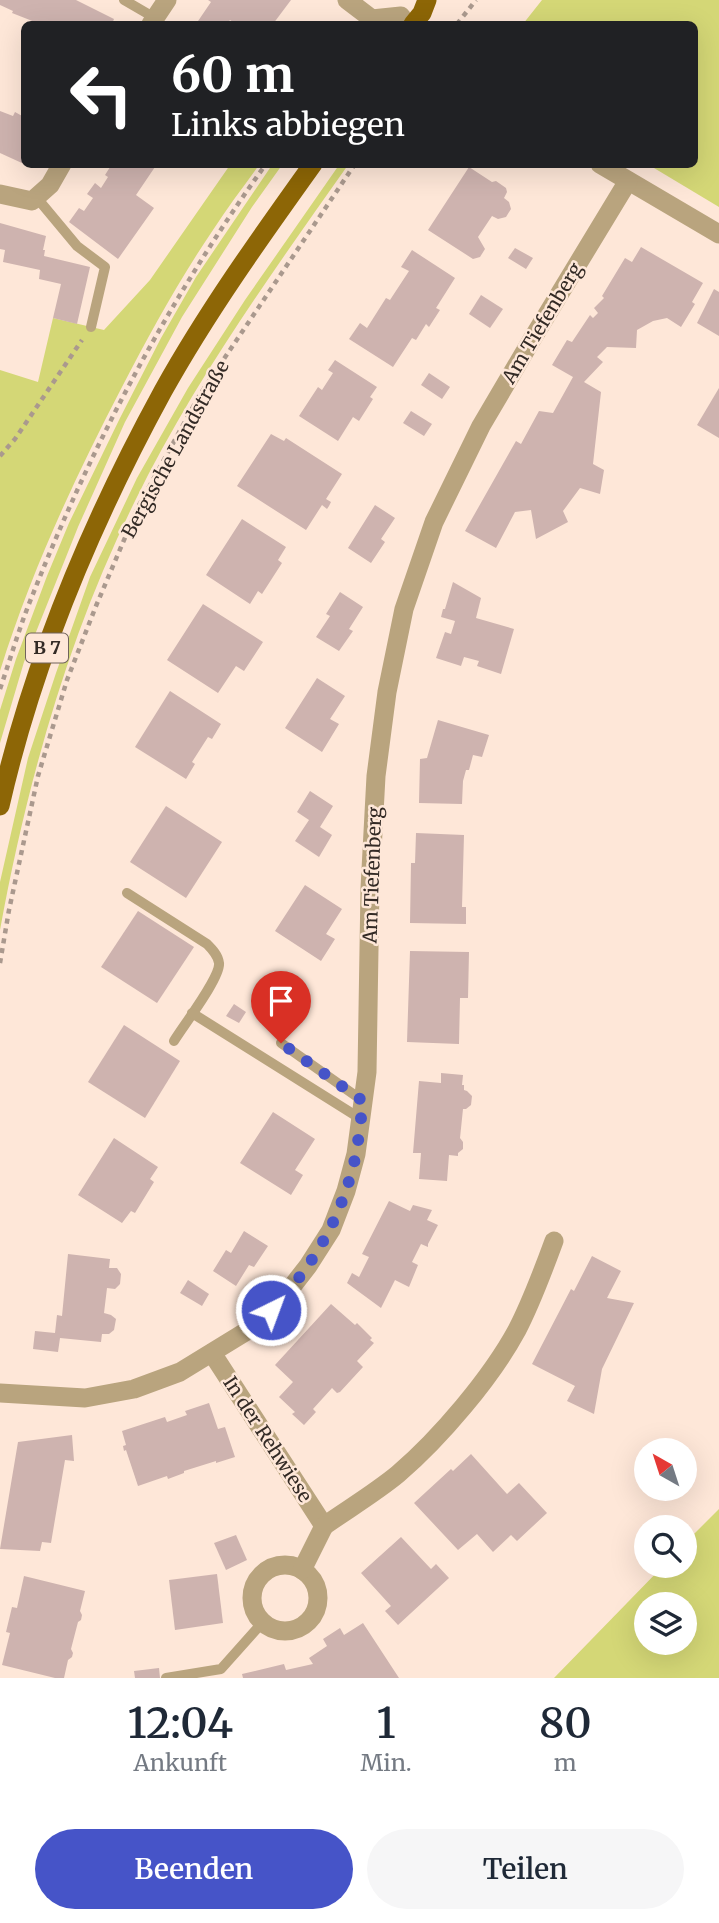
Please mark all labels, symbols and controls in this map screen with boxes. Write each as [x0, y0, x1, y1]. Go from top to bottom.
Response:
text: 60 m [171, 44, 294, 105]
icon: left [56, 49, 147, 140]
text: Links abbiegen [171, 105, 405, 145]
street label: Am Tiefenberg [496, 258, 588, 389]
street label: Bergische Landstraße [116, 356, 234, 542]
road number: B 7 [26, 634, 68, 662]
street label: Am Tiefenberg [358, 806, 386, 945]
pin [251, 971, 311, 1043]
icon: arrive [262, 982, 300, 1020]
position arrow [234, 1273, 308, 1347]
street label: In der Rehwiese [218, 1372, 318, 1506]
north arrow [634, 1438, 696, 1502]
map controls [634, 1438, 697, 1655]
button: search [634, 1515, 697, 1578]
button: layers [634, 1592, 697, 1655]
text: 12:04 [127, 1697, 233, 1749]
text: 1 [376, 1697, 396, 1749]
text: 80 [539, 1697, 592, 1749]
text: Ankunft [134, 1748, 227, 1777]
text: Min. [361, 1748, 412, 1777]
text: m [554, 1748, 577, 1777]
button: Beenden [35, 1829, 353, 1909]
button: Teilen [367, 1829, 684, 1909]

